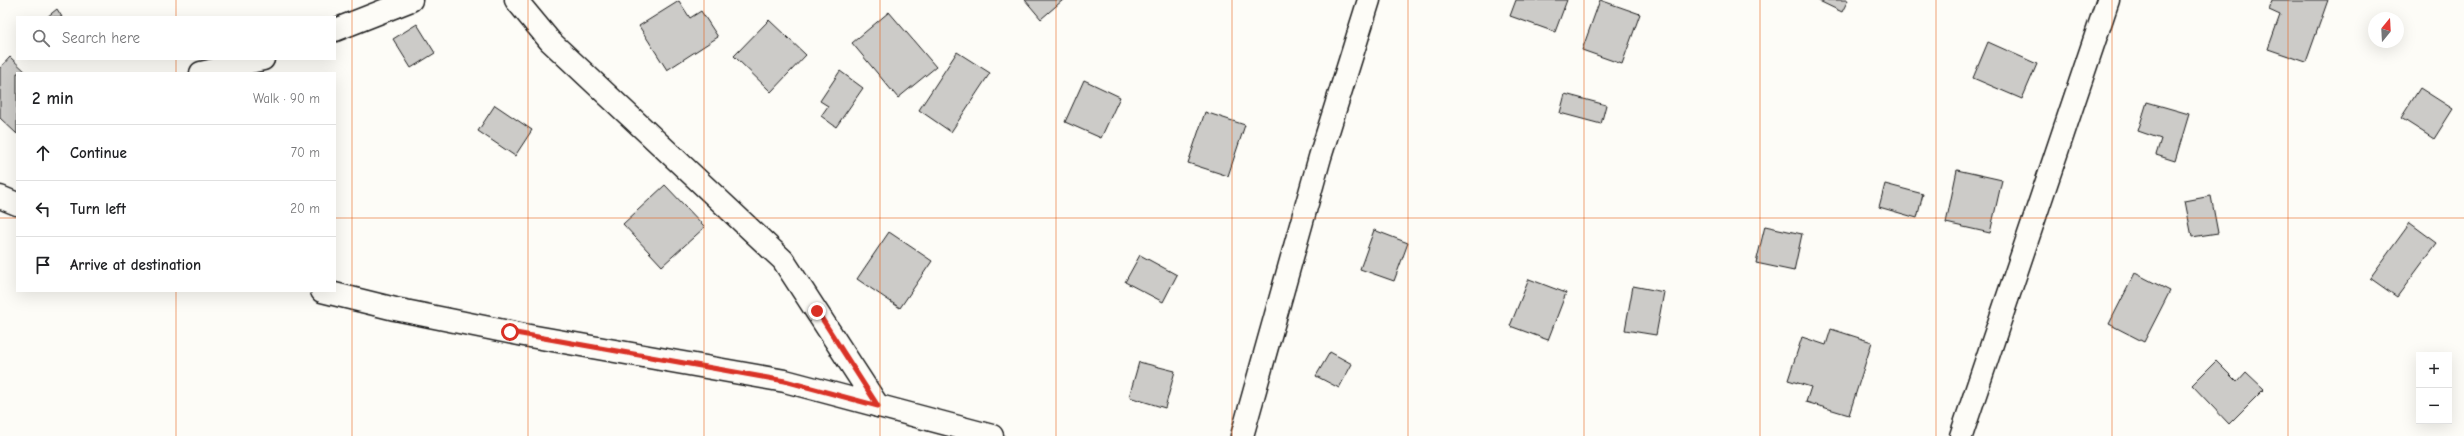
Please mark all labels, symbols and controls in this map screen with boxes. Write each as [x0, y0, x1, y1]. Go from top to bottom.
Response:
north arrow [2368, 12, 2404, 48]
search box [16, 16, 336, 60]
icon: search [30, 27, 52, 49]
text: Search here [62, 29, 140, 47]
text: 2 min [32, 89, 73, 108]
text: Walk · 90 m [253, 91, 320, 106]
icon: ahead [32, 142, 54, 164]
text: Continue [70, 144, 127, 162]
text: 70 m [291, 145, 320, 160]
icon: left [32, 198, 54, 220]
text: Turn left [70, 200, 126, 218]
text: 20 m [290, 201, 320, 216]
icon: arrive [32, 254, 54, 276]
text: Arrive at destination [70, 256, 201, 274]
route end [808, 302, 826, 320]
route start [501, 323, 519, 341]
map controls [2416, 352, 2452, 424]
button: + [2416, 352, 2452, 388]
button: − [2416, 388, 2452, 424]

